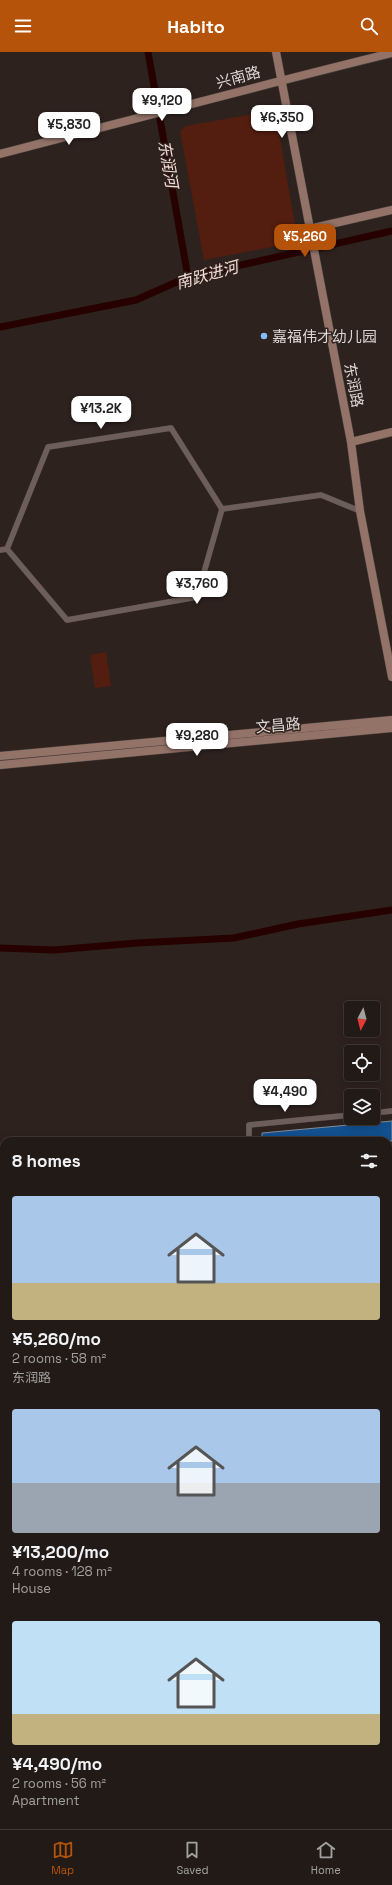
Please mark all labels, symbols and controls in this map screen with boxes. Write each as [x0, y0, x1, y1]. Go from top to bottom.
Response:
icon: menu [12, 15, 34, 37]
text: Habito [167, 15, 225, 38]
icon: search [358, 15, 380, 37]
street label: 兴南路 [214, 62, 262, 92]
pin: ¥9,120 [129, 88, 195, 122]
text: ¥9,120 [141, 92, 183, 109]
pin: ¥6,350 [249, 105, 315, 139]
text: ¥6,350 [260, 109, 304, 126]
pin: ¥5,830 [36, 112, 102, 146]
text: ¥5,830 [47, 116, 91, 133]
water label: 东润河 [153, 139, 183, 192]
pin: ¥5,260 [272, 224, 338, 258]
text: ¥5,260 [283, 228, 327, 245]
water label: 南跃进河 [173, 255, 244, 294]
place label: 嘉福伟才幼儿园 [272, 327, 377, 346]
marker: 嘉福伟才幼儿园 [259, 331, 269, 341]
street label: 东润路 [340, 361, 368, 409]
pin: ¥13.2K [68, 396, 134, 430]
text: ¥13.2K [80, 400, 122, 417]
pin: ¥3,760 [164, 571, 230, 605]
text: ¥3,760 [176, 575, 218, 592]
street label: 文昌路 [255, 714, 301, 736]
pin: ¥9,280 [164, 723, 230, 757]
text: ¥9,280 [175, 727, 219, 744]
north arrow [344, 1001, 380, 1037]
map controls [344, 1001, 380, 1125]
button: locate [344, 1045, 380, 1081]
pin: ¥4,490 [252, 1079, 318, 1113]
text: ¥4,490 [263, 1083, 307, 1100]
button: layers [344, 1089, 380, 1125]
text: 8 homes [12, 1150, 81, 1172]
icon: filters [358, 1150, 380, 1172]
icon: home [160, 1222, 232, 1294]
text: ¥5,260/mo [12, 1328, 101, 1350]
text: 2 rooms · 58 m² [12, 1350, 106, 1367]
text: 东润路 [12, 1369, 51, 1386]
icon: home [160, 1435, 232, 1507]
text: ¥13,200/mo [12, 1541, 109, 1563]
text: 4 rooms · 128 m² [12, 1563, 112, 1580]
text: House [12, 1580, 51, 1597]
icon: home [160, 1647, 232, 1719]
text: ¥4,490/mo [12, 1753, 102, 1775]
text: 2 rooms · 56 m² [12, 1775, 106, 1792]
text: Apartment [12, 1792, 80, 1809]
tab: Map [51, 1839, 74, 1877]
tab: Saved [176, 1839, 209, 1877]
tab: Home [311, 1839, 341, 1877]

